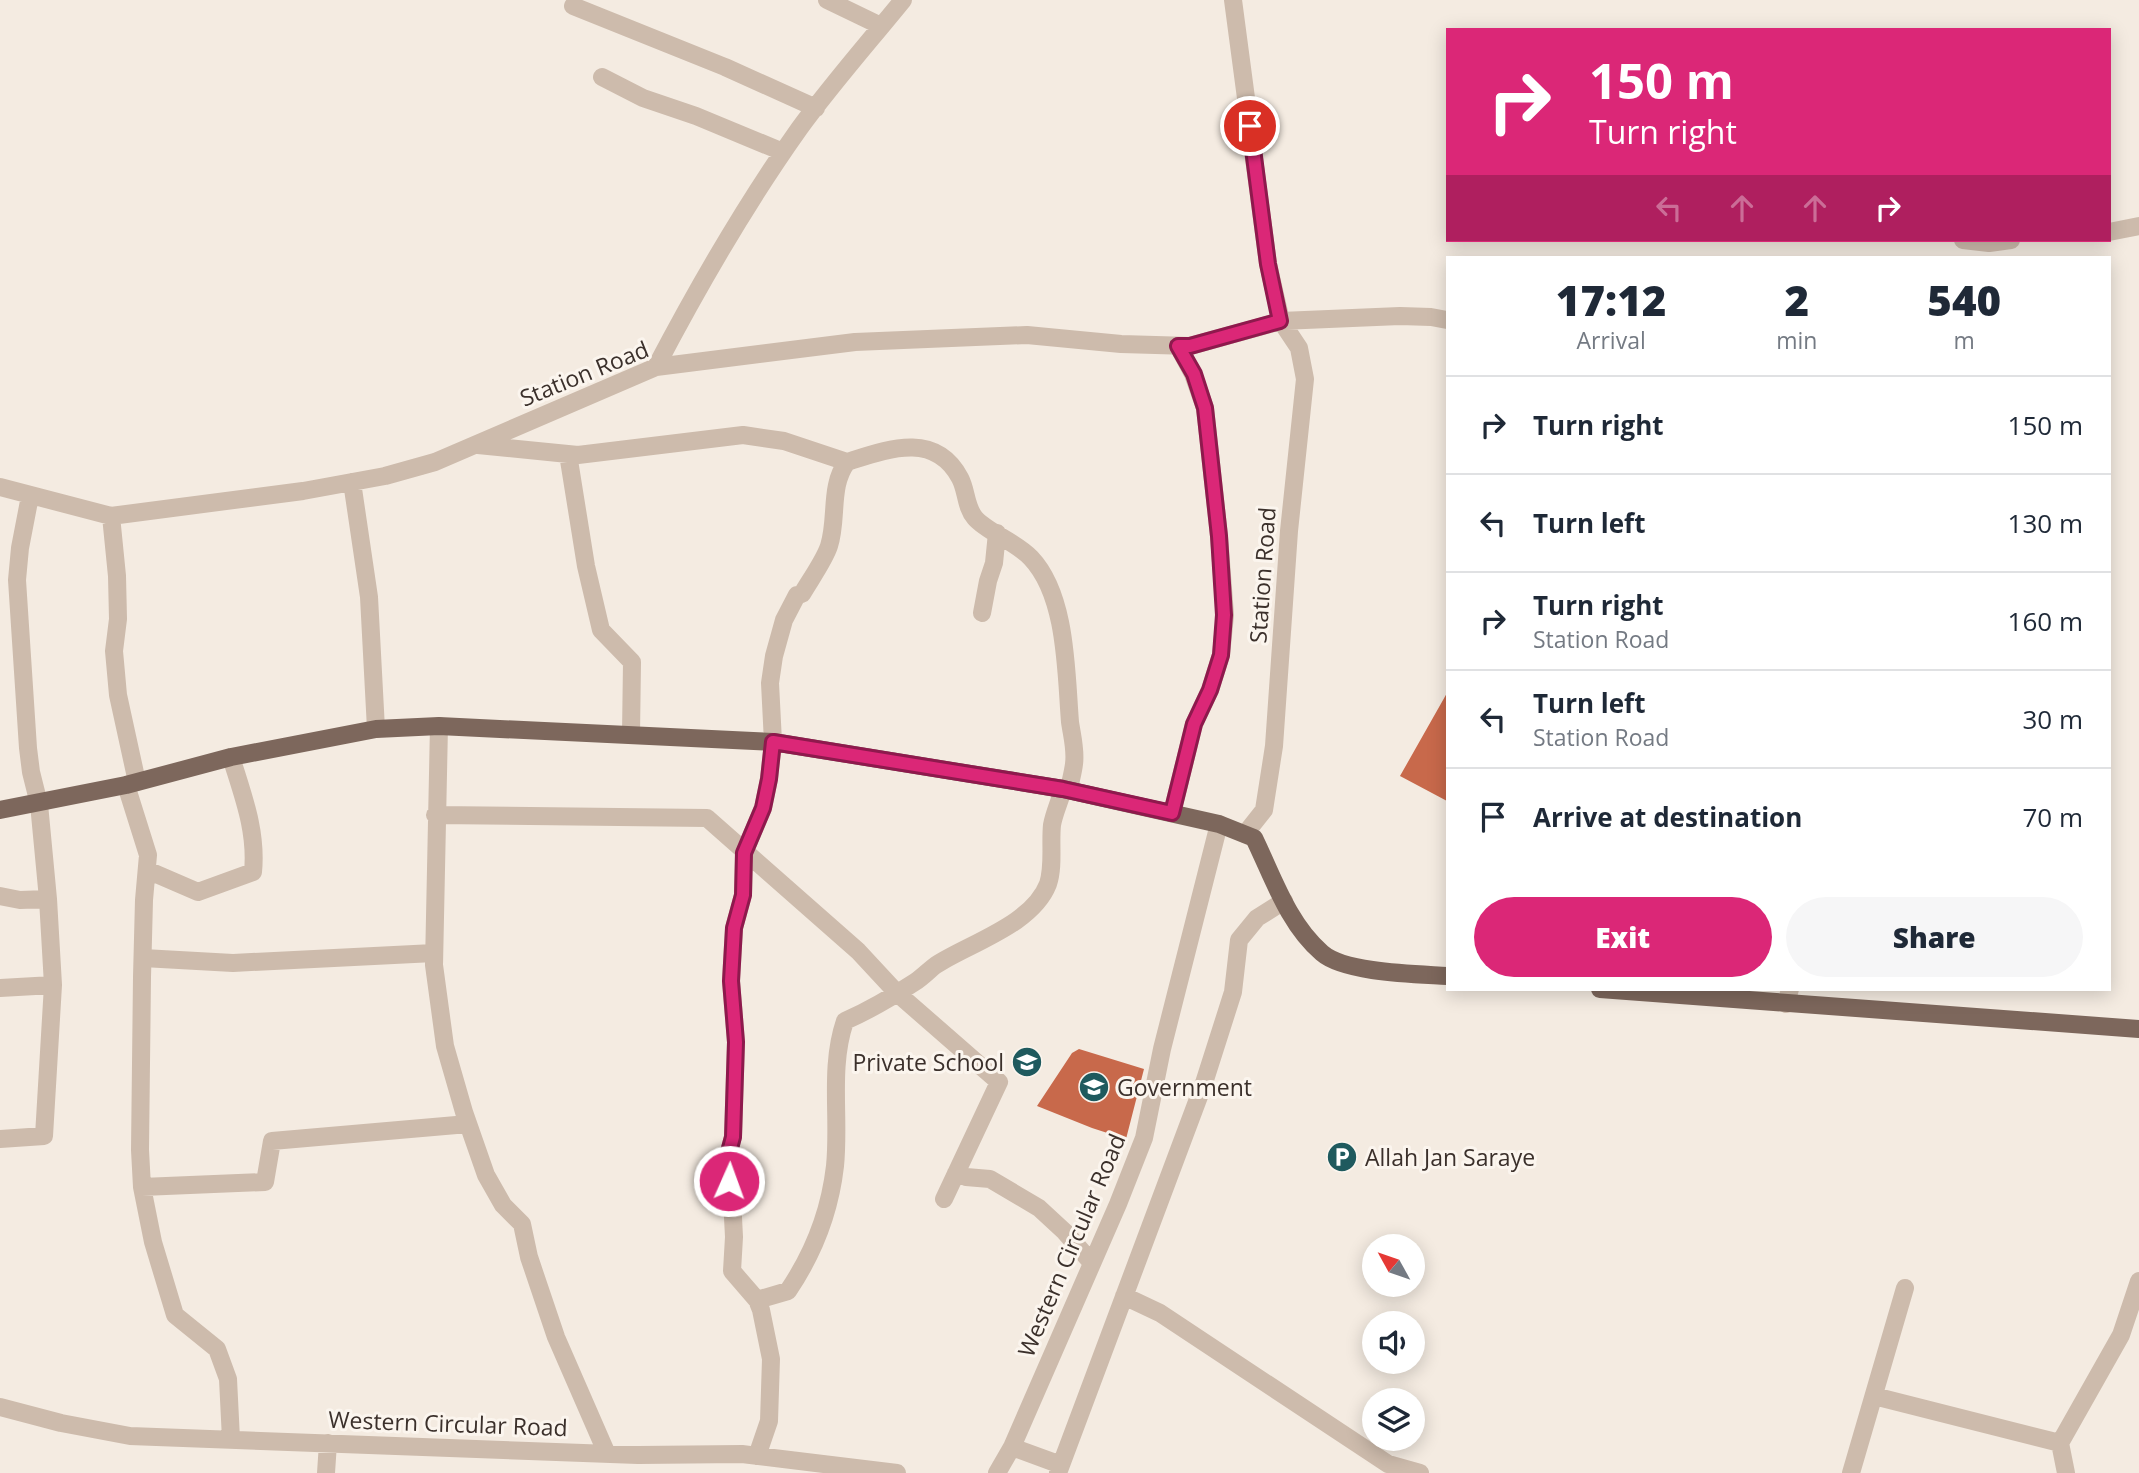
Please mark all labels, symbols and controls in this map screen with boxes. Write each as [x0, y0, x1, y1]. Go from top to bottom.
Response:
text: 150 m [1589, 47, 1734, 113]
icon: right [1474, 56, 1565, 147]
pin [1220, 96, 1280, 156]
icon: arrive [1231, 107, 1269, 145]
text: Turn right [1589, 110, 1737, 153]
icon: left [1650, 189, 1688, 227]
icon: ahead [1723, 189, 1761, 227]
icon: ahead [1796, 189, 1834, 227]
icon: right [1869, 189, 1907, 227]
text: 17:12 [1556, 271, 1666, 328]
text: 2 [1785, 271, 1809, 328]
text: 540 [1927, 271, 2001, 328]
text: Arrival [1577, 324, 1646, 356]
text: min [1776, 324, 1817, 356]
text: m [1954, 324, 1975, 356]
street label: Station Road [515, 333, 653, 413]
icon: right [1474, 406, 1512, 444]
text: Turn right [1533, 407, 1664, 443]
text: 150 m [2008, 407, 2083, 443]
icon: left [1474, 504, 1512, 542]
text: Turn left [1533, 505, 1645, 541]
text: 130 m [2008, 505, 2083, 541]
street label: Station Road [1241, 506, 1283, 644]
text: Turn right [1533, 587, 1664, 623]
icon: right [1474, 602, 1512, 640]
text: 160 m [2008, 603, 2083, 639]
text: Station Road [1533, 623, 1669, 655]
text: Turn left [1533, 685, 1645, 721]
icon: left [1474, 700, 1512, 738]
text: 30 m [2022, 701, 2083, 737]
text: Station Road [1533, 721, 1669, 753]
icon: arrive [1474, 798, 1512, 836]
text: Arrive at destination [1533, 799, 1802, 835]
text: 70 m [2022, 799, 2083, 835]
button: Exit [1474, 897, 1772, 977]
button: Share [1786, 897, 2083, 977]
school or university icon: Private School [1010, 1045, 1044, 1079]
place label: Private School [852, 1046, 1004, 1078]
school or university icon: Government [1077, 1070, 1111, 1104]
place label: Government [1117, 1071, 1252, 1103]
street label: Western Circular Road [1010, 1129, 1132, 1361]
parking icon: Allah Jan Saraye [1325, 1140, 1359, 1174]
place label: Allah Jan Saraye [1365, 1141, 1535, 1173]
position arrow [692, 1144, 766, 1218]
north arrow [1362, 1234, 1424, 1297]
map controls [1362, 1234, 1425, 1451]
button: sound [1362, 1311, 1425, 1374]
button: layers [1362, 1388, 1425, 1451]
street label: Western Circular Road [328, 1403, 568, 1443]

